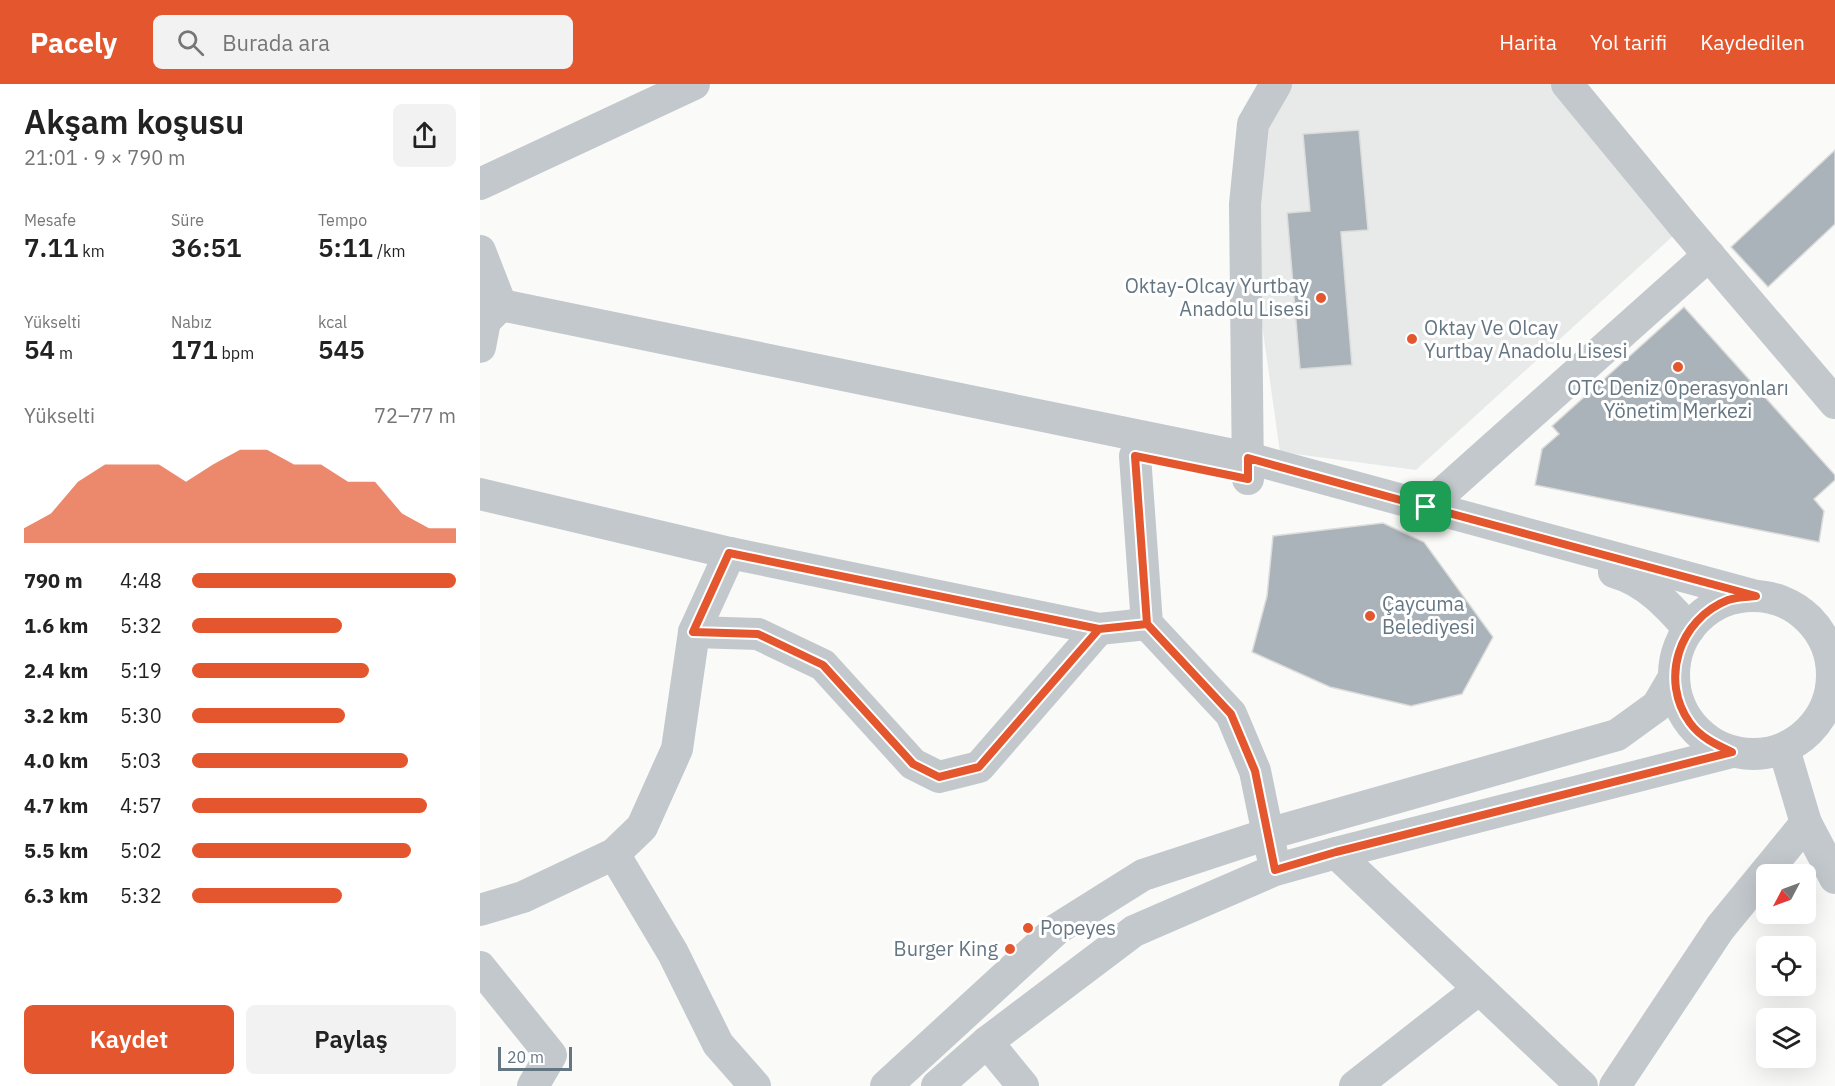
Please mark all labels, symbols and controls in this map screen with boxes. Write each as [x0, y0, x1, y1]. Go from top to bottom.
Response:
search box [153, 15, 573, 69]
text: Pacely [30, 24, 117, 61]
icon: search [174, 26, 207, 59]
text: Burada ara [222, 28, 330, 57]
text: Harita [1499, 28, 1557, 56]
text: Yol tarifi [1590, 28, 1667, 56]
text: Kaydedilen [1700, 28, 1805, 56]
text: Akşam koşusu [24, 100, 244, 143]
button: share [393, 104, 456, 167]
text: 21:01 · 9 × 790 m [24, 144, 185, 171]
text: Mesafe [24, 210, 76, 230]
text: Süre [171, 210, 204, 230]
text: Tempo [318, 210, 367, 230]
text: 7.11 [24, 230, 79, 264]
text: 36:51 [171, 230, 242, 264]
text: 5:11 [318, 230, 373, 264]
text: km [79, 241, 105, 261]
text: /km [373, 241, 405, 261]
place label: Oktay-Olcay Yurtbay Anadolu Lisesi [1125, 272, 1309, 322]
marker: Oktay-Olcay Yurtbay Anadolu Lisesi [1314, 291, 1328, 305]
text: Yükselti [24, 312, 81, 332]
text: Nabız [171, 312, 212, 332]
text: kcal [318, 312, 347, 332]
place label: Oktay Ve Olcay Yurtbay Anadolu Lisesi [1424, 314, 1628, 364]
text: 54 [24, 332, 55, 366]
text: 171 [171, 332, 218, 366]
text: 545 [318, 332, 365, 366]
marker: Oktay Ve Olcay Yurtbay Anadolu Lisesi [1405, 332, 1419, 346]
text: m [55, 343, 73, 363]
text: bpm [218, 343, 254, 363]
marker: OTC Deniz Operasyonları Yönetim Merkezi [1671, 360, 1685, 374]
place label: OTC Deniz Operasyonları Yönetim Merkezi [1567, 374, 1789, 424]
text: Yükselti [24, 402, 95, 429]
text: 72–77 m [374, 402, 456, 429]
pin [1400, 481, 1451, 532]
icon: arrive [1409, 490, 1442, 523]
text: 790 m [24, 567, 83, 594]
text: 4:48 [120, 567, 162, 594]
place label: Çaycuma Belediyesi [1382, 590, 1475, 640]
marker: Çaycuma Belediyesi [1363, 609, 1377, 623]
text: 1.6 km [24, 612, 88, 639]
text: 5:32 [120, 612, 162, 639]
text: 2.4 km [24, 657, 88, 684]
text: 5:19 [120, 657, 162, 684]
text: 3.2 km [24, 702, 88, 729]
text: 5:30 [120, 702, 162, 729]
text: 4.0 km [24, 747, 88, 774]
text: 5:03 [120, 747, 162, 774]
text: 4.7 km [24, 792, 88, 819]
text: 4:57 [120, 792, 162, 819]
text: 5.5 km [24, 837, 88, 864]
text: 5:02 [120, 837, 162, 864]
north arrow [1756, 864, 1816, 924]
map controls [1756, 864, 1816, 1068]
text: 6.3 km [24, 882, 88, 909]
text: 5:32 [120, 882, 162, 909]
place label: Popeyes [1040, 914, 1116, 941]
marker: Popeyes [1021, 921, 1035, 935]
place label: Burger King [894, 935, 998, 962]
button: locate [1756, 936, 1816, 996]
marker: Burger King [1003, 942, 1017, 956]
button: Kaydet [24, 1005, 234, 1074]
button: Paylaş [246, 1005, 456, 1074]
button: layers [1756, 1008, 1816, 1068]
scale bar [498, 1044, 572, 1072]
text: 20 m [507, 1047, 544, 1067]

